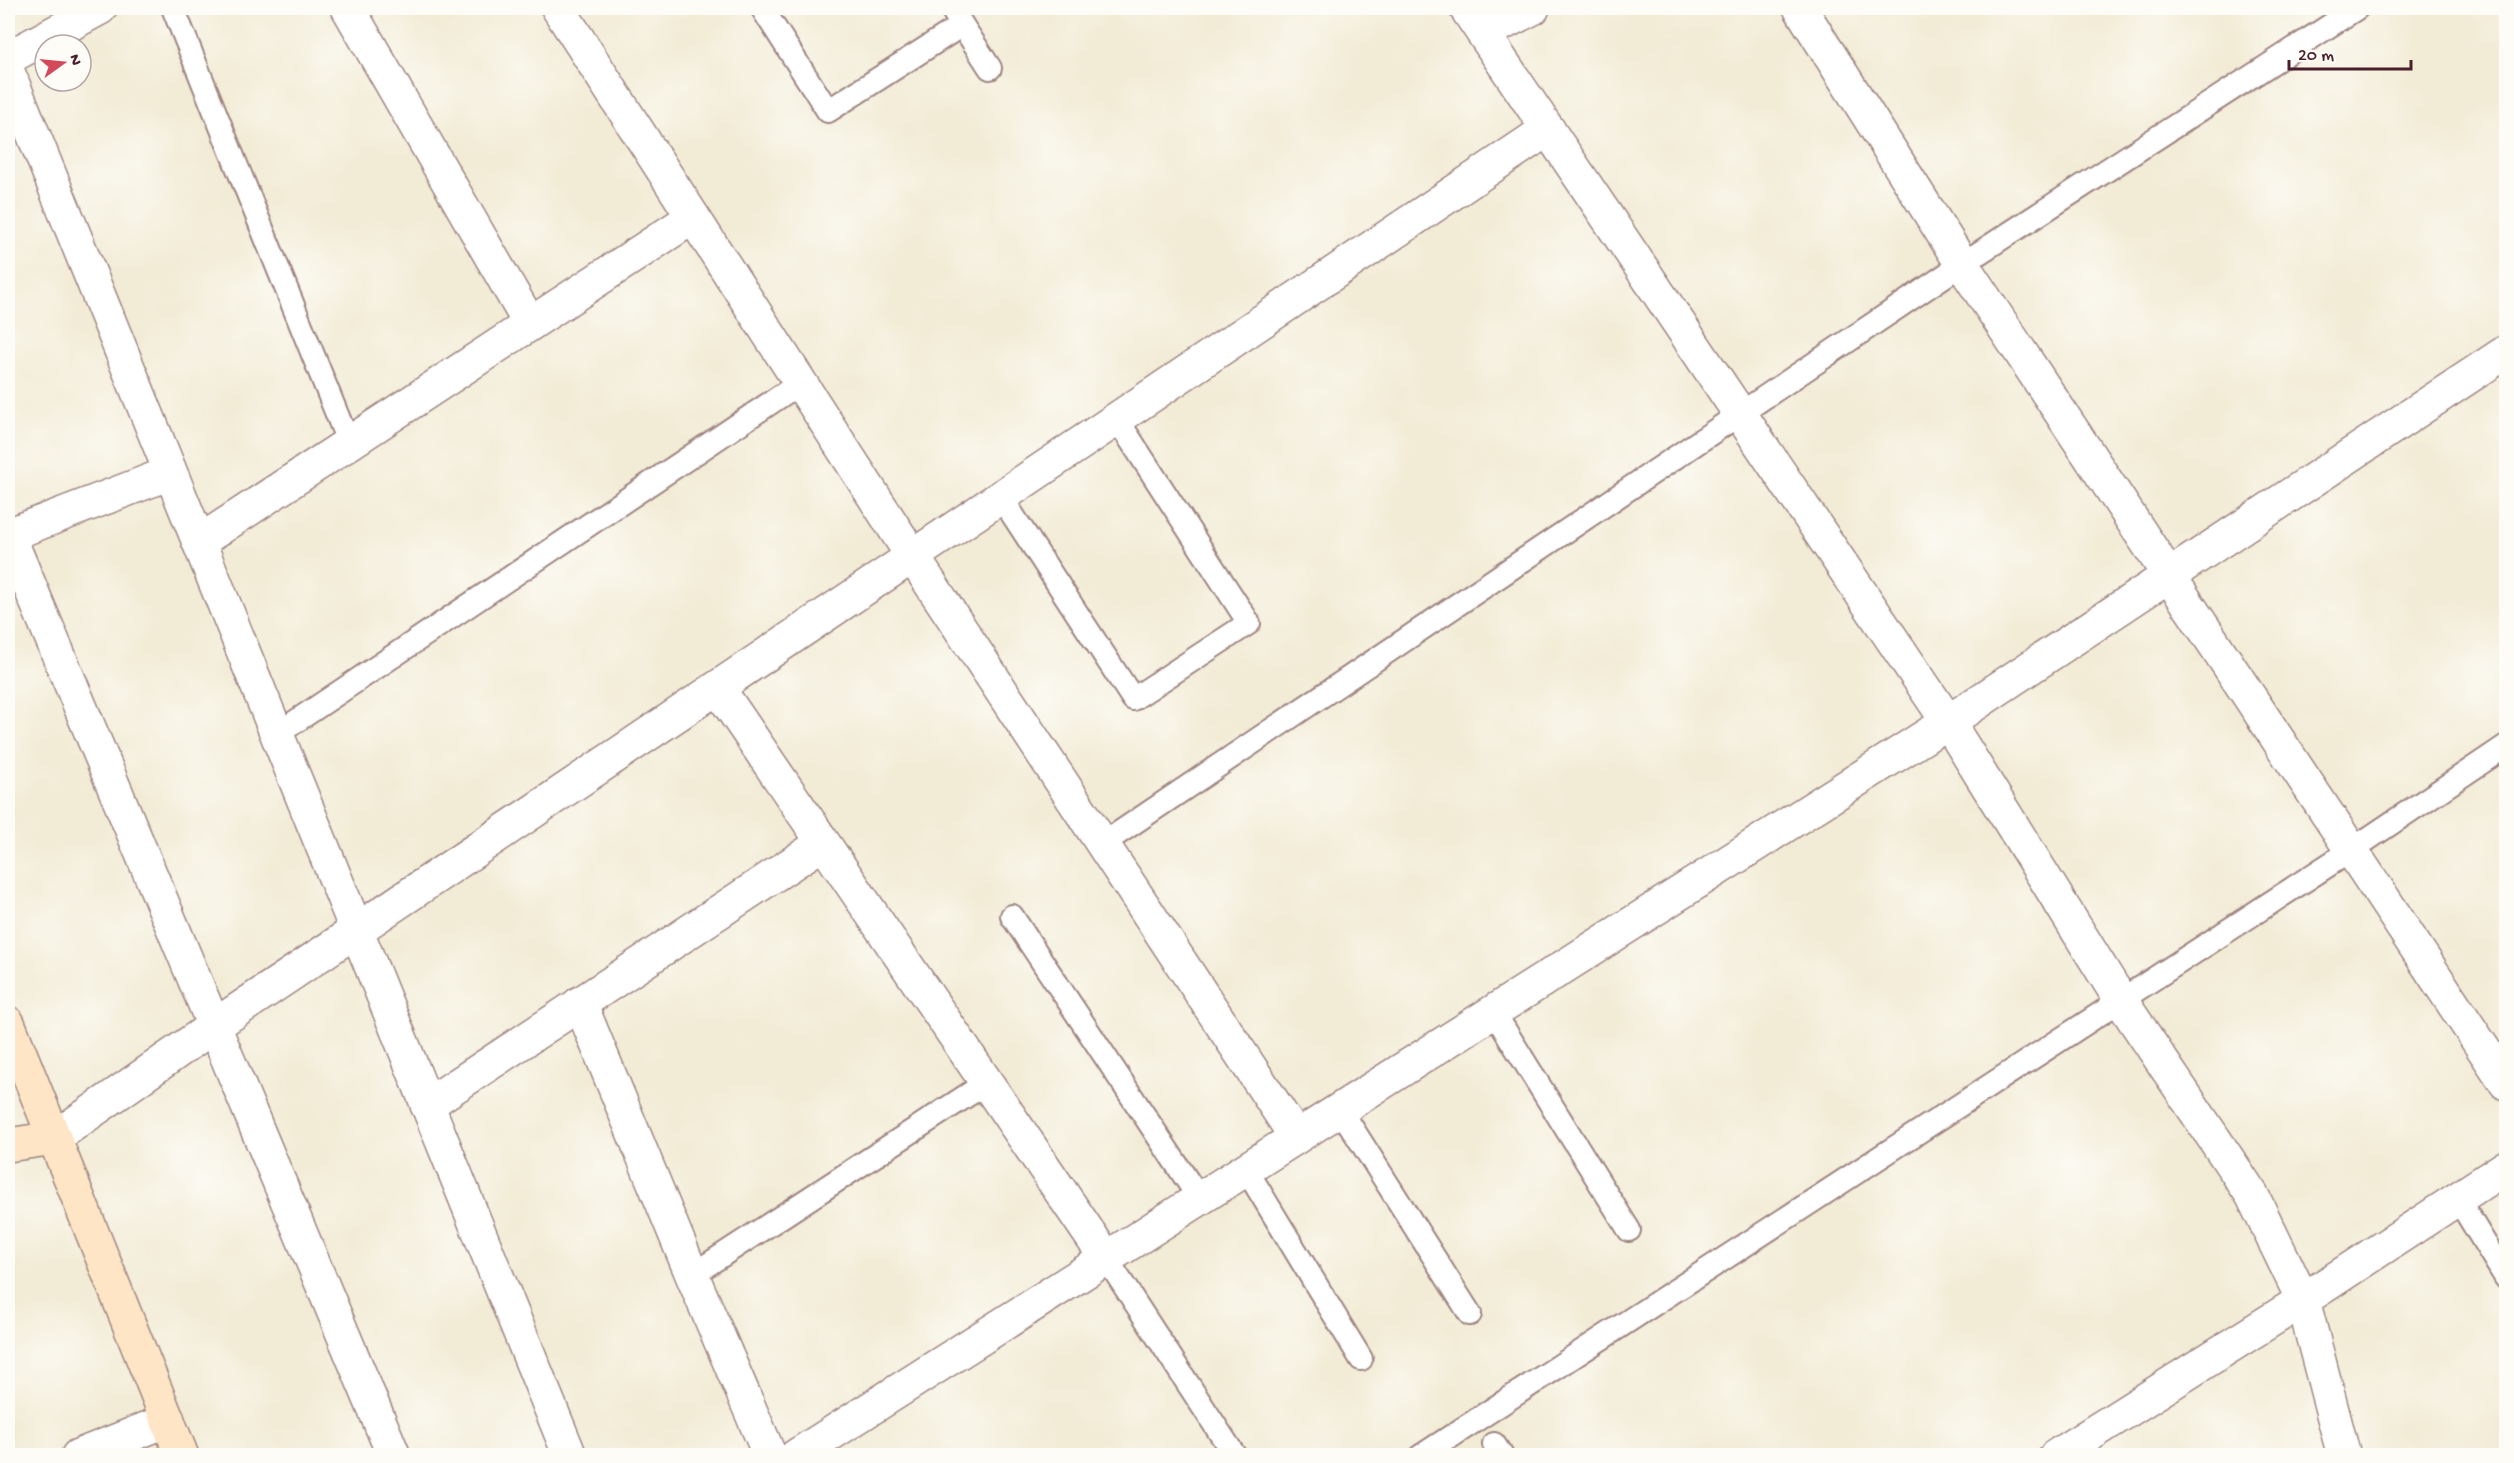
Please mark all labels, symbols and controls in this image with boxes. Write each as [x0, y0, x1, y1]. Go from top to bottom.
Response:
north arrow [33, 33, 93, 93]
scale bar [2289, 33, 2410, 71]
text: 20 m [2298, 46, 2334, 67]
text: N [64, 53, 85, 68]

